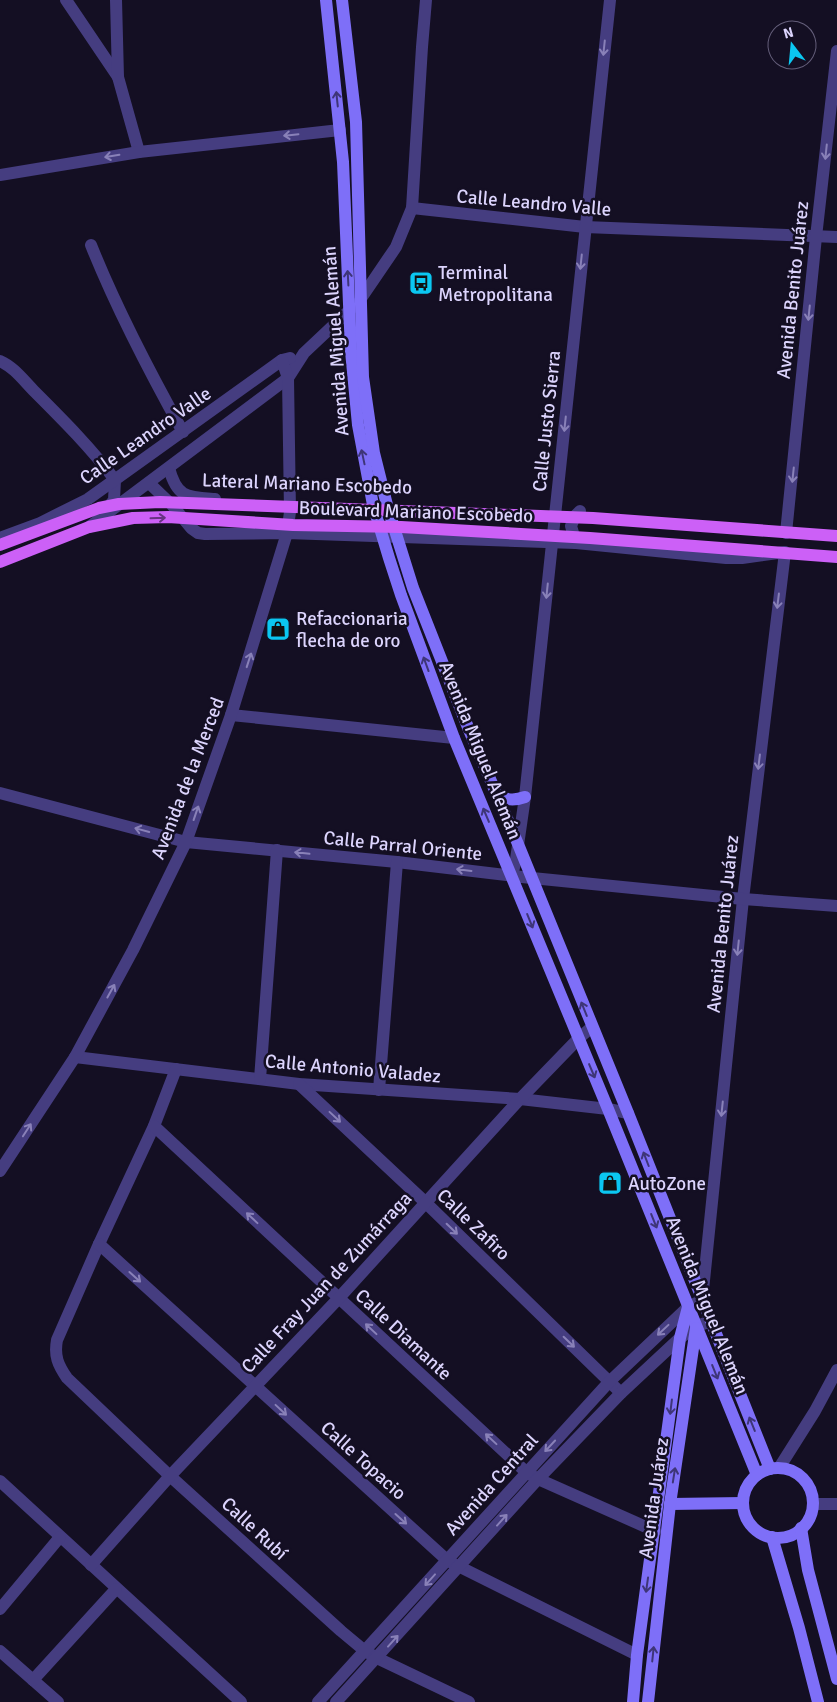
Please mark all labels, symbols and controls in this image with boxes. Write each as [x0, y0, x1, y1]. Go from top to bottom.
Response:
north arrow [767, 20, 817, 70]
text: N [782, 23, 796, 42]
one-way arrow [600, 40, 609, 56]
one-way arrow [332, 91, 342, 107]
one-way arrow [283, 130, 299, 140]
one-way arrow [821, 143, 831, 159]
one-way arrow [105, 152, 121, 162]
street label: Calle Leandro Valle [456, 184, 612, 222]
street label: Avenida Benito Juárez [772, 200, 814, 380]
street label: Avenida Miguel Alemán [317, 245, 355, 437]
one-way arrow [576, 254, 586, 270]
place label: Terminal Metropolitana [438, 261, 553, 307]
one-way arrow [343, 270, 353, 286]
bus stop icon: Terminal Metropolitana [408, 270, 434, 296]
one-way arrow [804, 305, 814, 321]
street label: Calle Justo Sierra [528, 349, 566, 493]
street label: Calle Leandro Valle [75, 381, 216, 490]
one-way arrow [560, 416, 570, 432]
one-way arrow [358, 450, 368, 466]
one-way arrow [788, 467, 798, 483]
street label: Lateral Mariano Escobedo [202, 468, 413, 500]
street label: Boulevard Mariano Escobedo [298, 496, 534, 528]
one-way arrow [150, 513, 166, 522]
one-way arrow [542, 583, 552, 599]
one-way arrow [773, 592, 783, 608]
place label: Refaccionaria flecha de oro [296, 607, 408, 653]
shop icon: Refaccionaria flecha de oro [265, 616, 291, 642]
one-way arrow [245, 652, 254, 668]
one-way arrow [421, 656, 430, 672]
street label: Avenida Miguel Alemán [433, 658, 527, 843]
street label: Avenida de la Merced [146, 694, 230, 863]
one-way arrow [754, 754, 764, 770]
one-way arrow [192, 806, 201, 822]
one-way arrow [481, 808, 491, 823]
one-way arrow [134, 825, 150, 834]
street label: Calle Parral Oriente [322, 826, 483, 866]
street label: Avenida Benito Juárez [702, 834, 744, 1014]
one-way arrow [294, 848, 310, 857]
one-way arrow [456, 865, 472, 875]
one-way arrow [526, 913, 536, 928]
one-way arrow [733, 939, 743, 955]
one-way arrow [107, 984, 116, 999]
one-way arrow [579, 1002, 589, 1017]
street label: Calle Antonio Valadez [264, 1049, 442, 1089]
one-way arrow [588, 1063, 598, 1078]
one-way arrow [717, 1101, 726, 1117]
one-way arrow [328, 1111, 341, 1123]
one-way arrow [22, 1123, 32, 1137]
one-way arrow [641, 1152, 650, 1167]
shop icon: AutoZone [597, 1170, 623, 1196]
place label: AutoZone [628, 1172, 706, 1196]
street label: Calle Zafiro [432, 1184, 515, 1266]
street label: Calle Fray Juan de Zumárraga [236, 1187, 417, 1378]
one-way arrow [246, 1212, 258, 1224]
one-way arrow [650, 1213, 659, 1229]
street label: Avenida Miguel Alemán [660, 1213, 754, 1398]
one-way arrow [446, 1223, 459, 1235]
one-way arrow [128, 1271, 141, 1283]
street label: Calle Diamante [350, 1284, 457, 1386]
one-way arrow [365, 1323, 377, 1335]
one-way arrow [657, 1324, 670, 1336]
one-way arrow [562, 1336, 574, 1348]
one-way arrow [711, 1364, 720, 1379]
one-way arrow [666, 1399, 676, 1415]
one-way arrow [274, 1404, 287, 1416]
street label: Calle Topacio [316, 1416, 411, 1505]
one-way arrow [747, 1417, 756, 1432]
street label: Avenida Central [440, 1429, 544, 1540]
one-way arrow [484, 1433, 497, 1445]
street label: Avenida Juárez [634, 1436, 674, 1560]
one-way arrow [544, 1440, 556, 1453]
one-way arrow [669, 1467, 679, 1483]
street label: Calle Rubí [216, 1492, 293, 1566]
one-way arrow [395, 1513, 408, 1525]
one-way arrow [496, 1514, 508, 1527]
one-way arrow [424, 1574, 436, 1587]
one-way arrow [642, 1577, 652, 1593]
one-way arrow [387, 1634, 399, 1647]
one-way arrow [648, 1646, 658, 1662]

